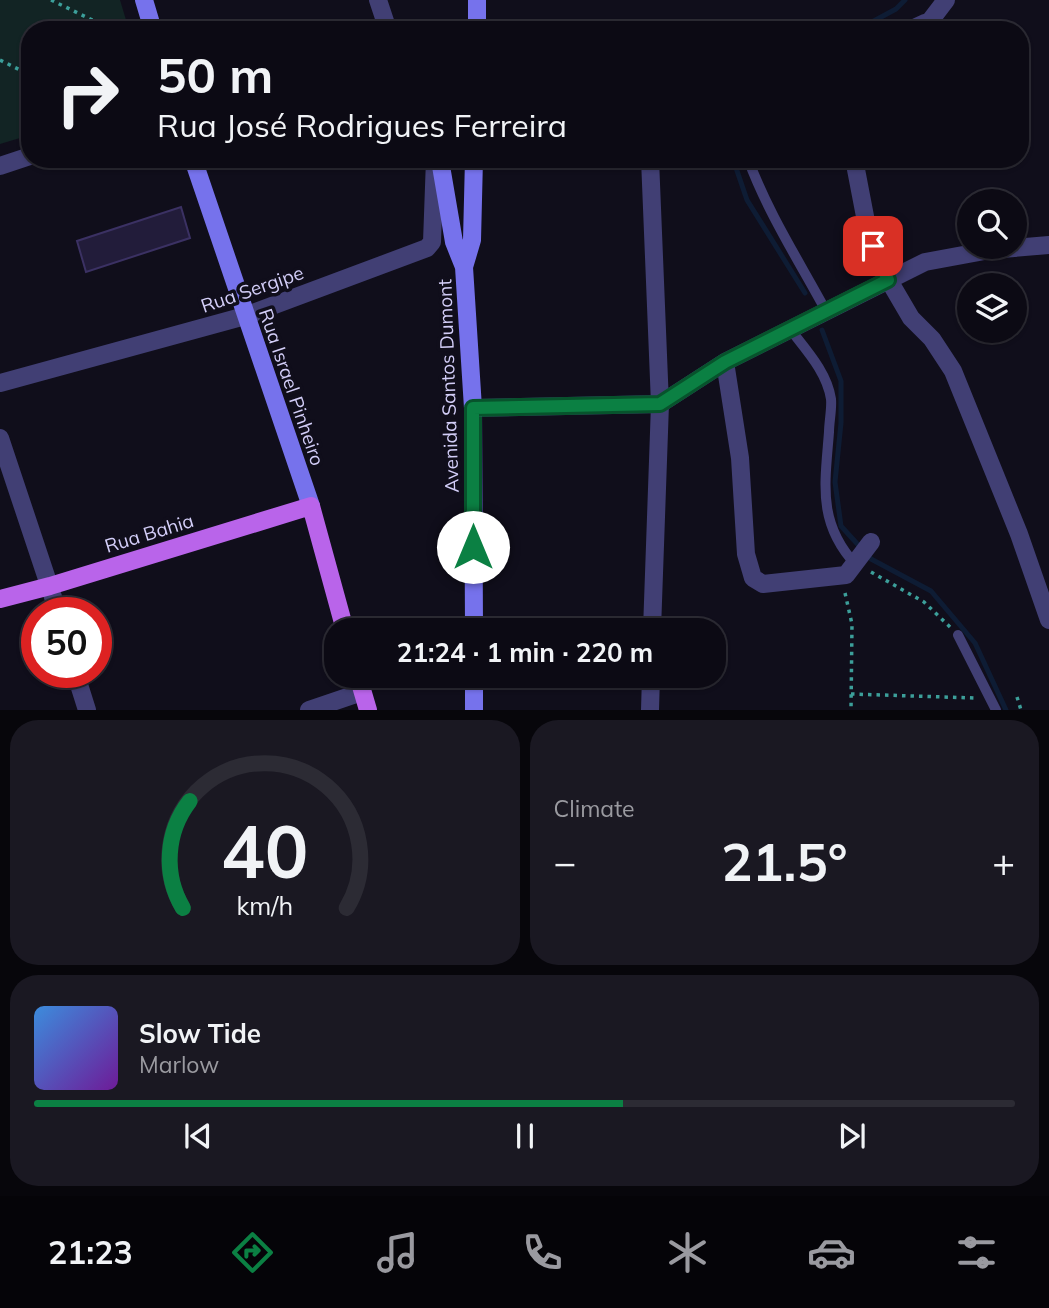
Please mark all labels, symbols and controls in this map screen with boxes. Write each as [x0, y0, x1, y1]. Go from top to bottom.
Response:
text: 50 m [157, 44, 273, 105]
icon: right [42, 49, 133, 140]
text: Rua José Rodrigues Ferreira [157, 105, 567, 145]
map controls [957, 189, 1027, 343]
button: search [957, 189, 1027, 259]
pin [843, 216, 903, 276]
icon: arrive [854, 227, 892, 265]
street label: Rua Sergipe [197, 260, 307, 318]
button: layers [957, 273, 1027, 343]
street label: Avenida Santos Dumont [432, 278, 464, 493]
street label: Rua Israel Pinheiro [254, 305, 330, 469]
street label: Rua Bahia [102, 508, 196, 558]
position arrow [436, 510, 510, 584]
speed limit sign: 50 [21, 597, 112, 688]
text: 21:24 · 1 min · 220 m [397, 636, 653, 669]
text: Climate [554, 794, 635, 823]
text: 40 [221, 806, 308, 897]
text: 21.5° [721, 829, 847, 894]
text: − [554, 838, 576, 886]
text: + [992, 838, 1015, 886]
text: km/h [236, 890, 293, 921]
text: Slow Tide [139, 1017, 261, 1050]
text: Marlow [139, 1050, 219, 1079]
icon: previous [179, 1117, 217, 1155]
icon: pause [506, 1117, 544, 1155]
icon: next [833, 1117, 871, 1155]
icon: directions [228, 1228, 277, 1277]
icon: music [373, 1228, 422, 1277]
icon: phone [518, 1228, 567, 1277]
icon: climate [663, 1228, 712, 1277]
icon: car [807, 1228, 856, 1277]
icon: filters [952, 1228, 1001, 1277]
text: 21:23 [48, 1232, 133, 1272]

